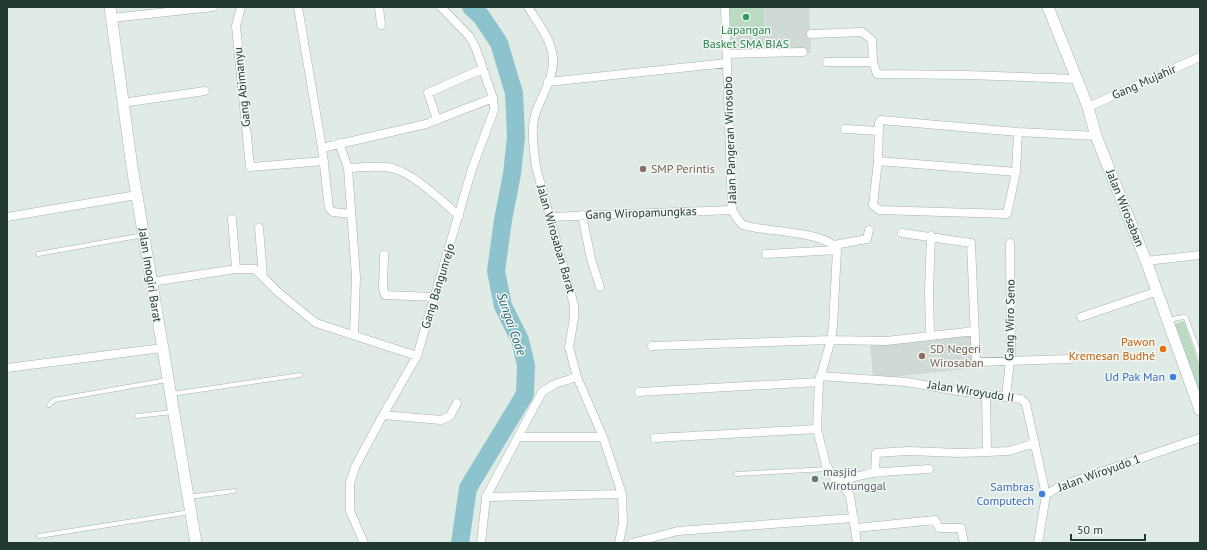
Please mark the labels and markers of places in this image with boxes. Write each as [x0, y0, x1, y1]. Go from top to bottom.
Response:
marker: Lapangan Basket SMA BIAS [741, 12, 751, 22]
place label: Lapangan Basket SMA BIAS [703, 22, 789, 51]
place label: SMP Perintis [651, 161, 715, 176]
marker: SMP Perintis [638, 164, 648, 174]
place label: Pawon Kremesan Budhé [1069, 334, 1155, 363]
place label: SD Negeri Wirosaban [930, 341, 984, 370]
marker: Pawon Kremesan Budhé [1158, 344, 1168, 354]
marker: SD Negeri Wirosaban [917, 351, 927, 361]
place label: Ud Pak Man [1105, 369, 1165, 384]
marker: Ud Pak Man [1168, 372, 1178, 382]
place label: masjid Wirotunggal [823, 464, 887, 493]
marker: masjid Wirotunggal [810, 474, 820, 484]
place label: Sambras Computech [977, 479, 1034, 508]
marker: Sambras Computech [1037, 489, 1047, 499]

